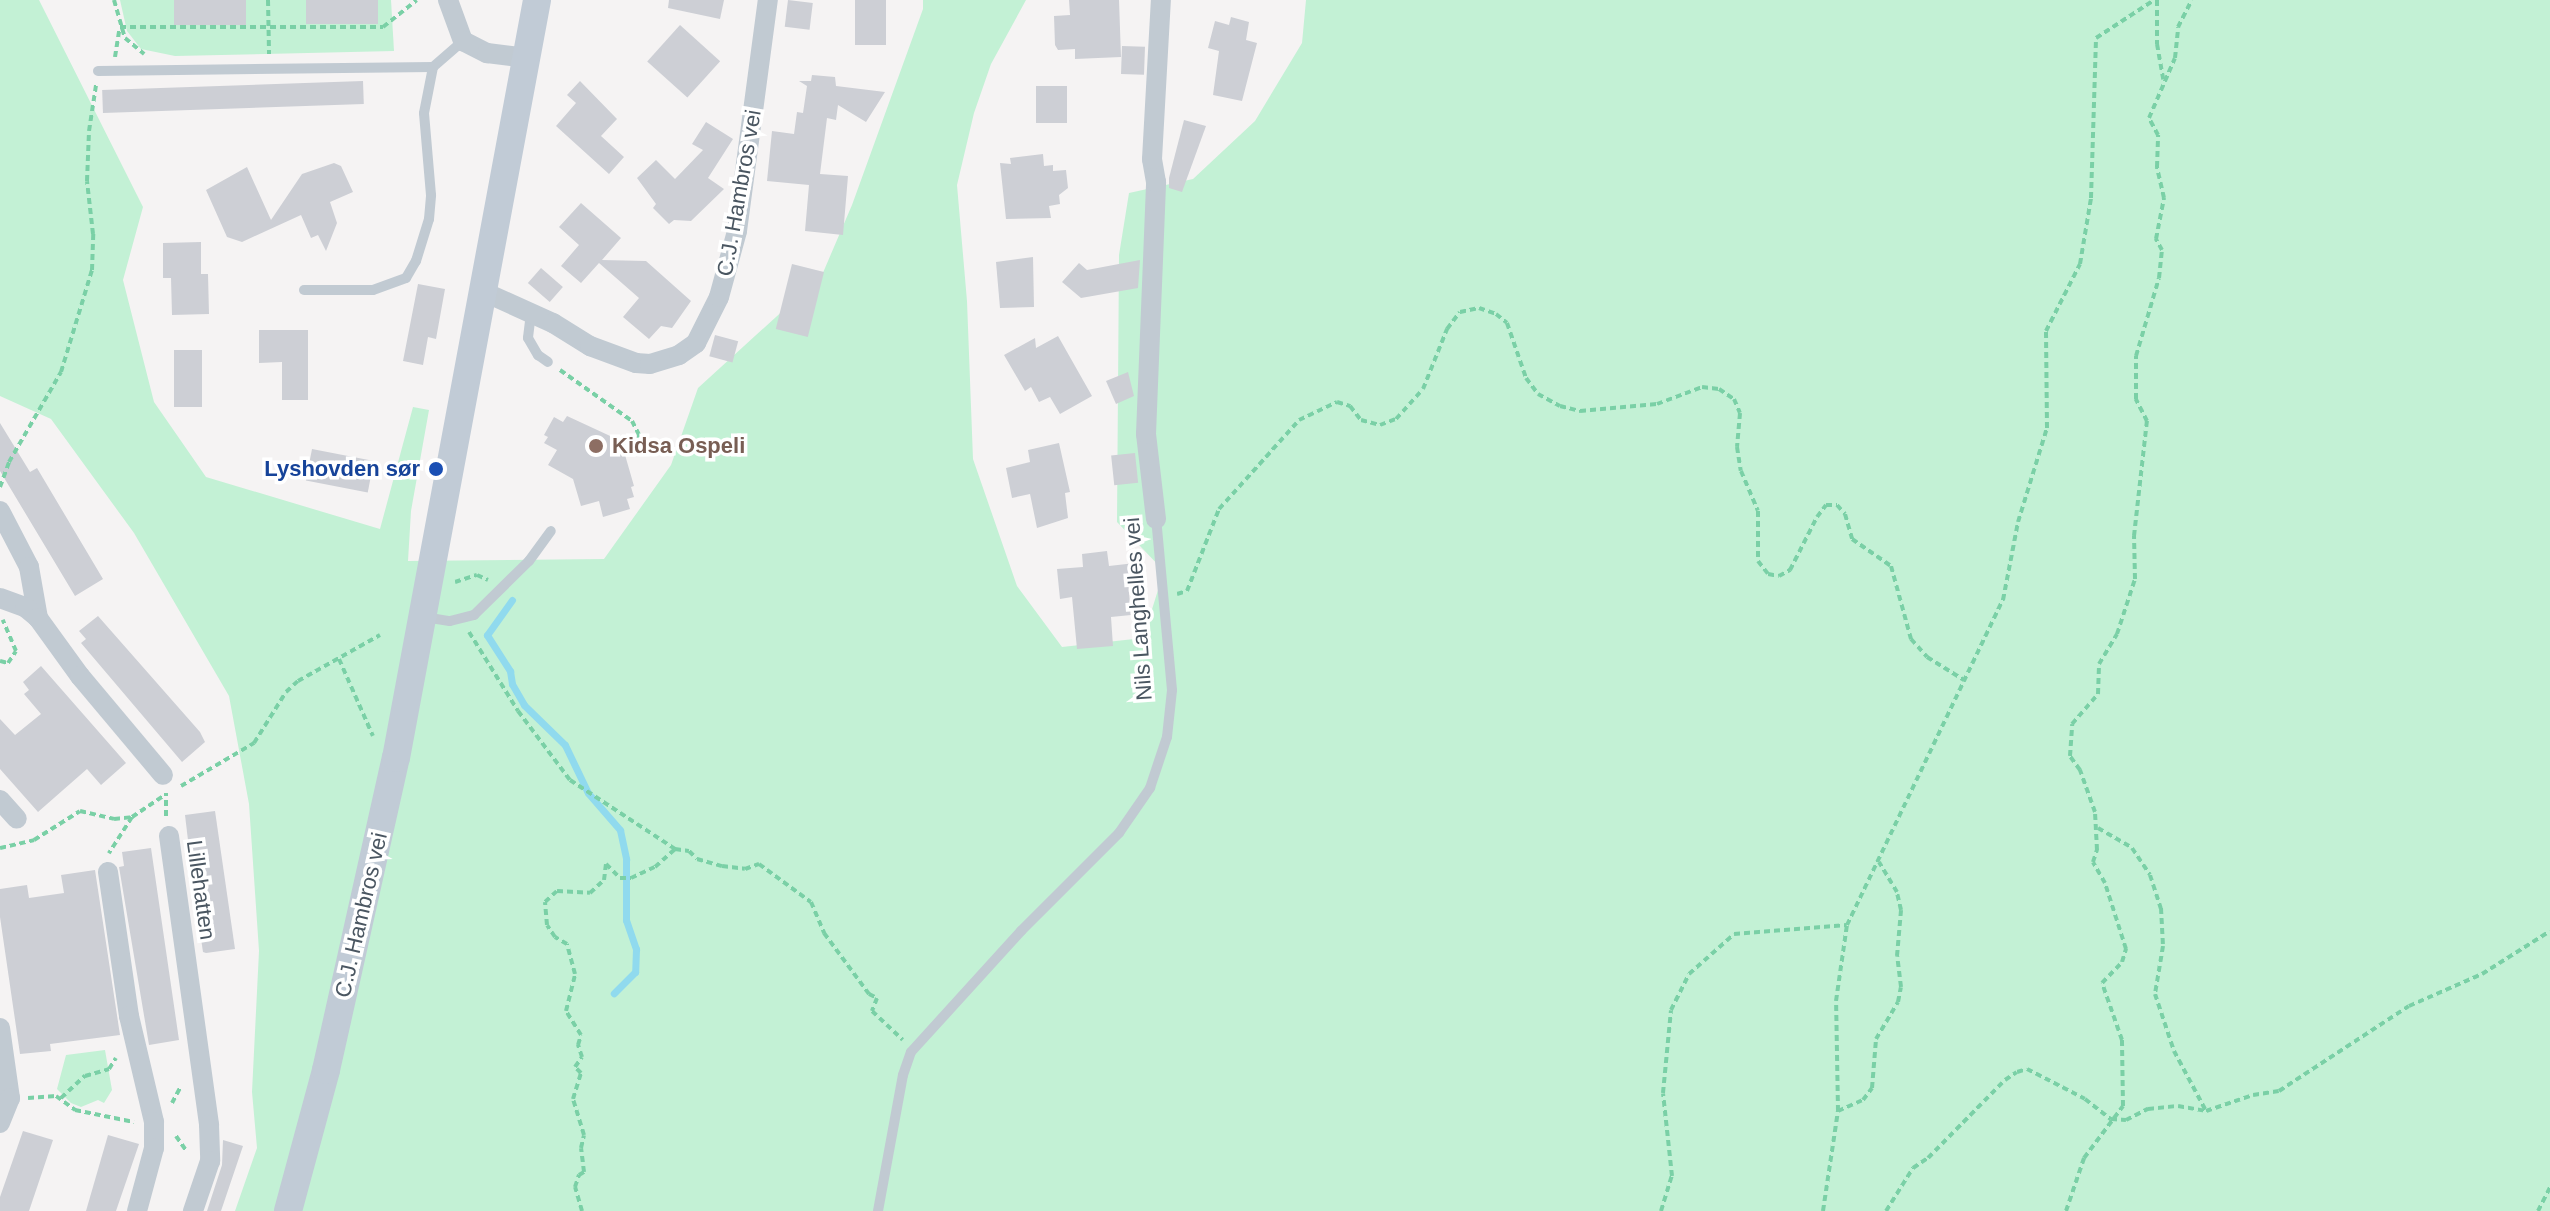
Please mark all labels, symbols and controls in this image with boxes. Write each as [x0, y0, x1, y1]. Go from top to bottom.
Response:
street label: C.J. Hambros vei [711, 108, 767, 278]
place label: Kidsa Ospeli [612, 433, 745, 459]
marker: Kidsa Ospeli [587, 437, 605, 455]
place label: Lyshovden sør [264, 456, 420, 482]
marker: Lyshovden sør [427, 460, 445, 478]
street label: Nils Langhelles vei [1118, 517, 1158, 701]
street label: C.J. Hambros vei [329, 830, 393, 1000]
street label: Lillehatten [181, 839, 221, 941]

